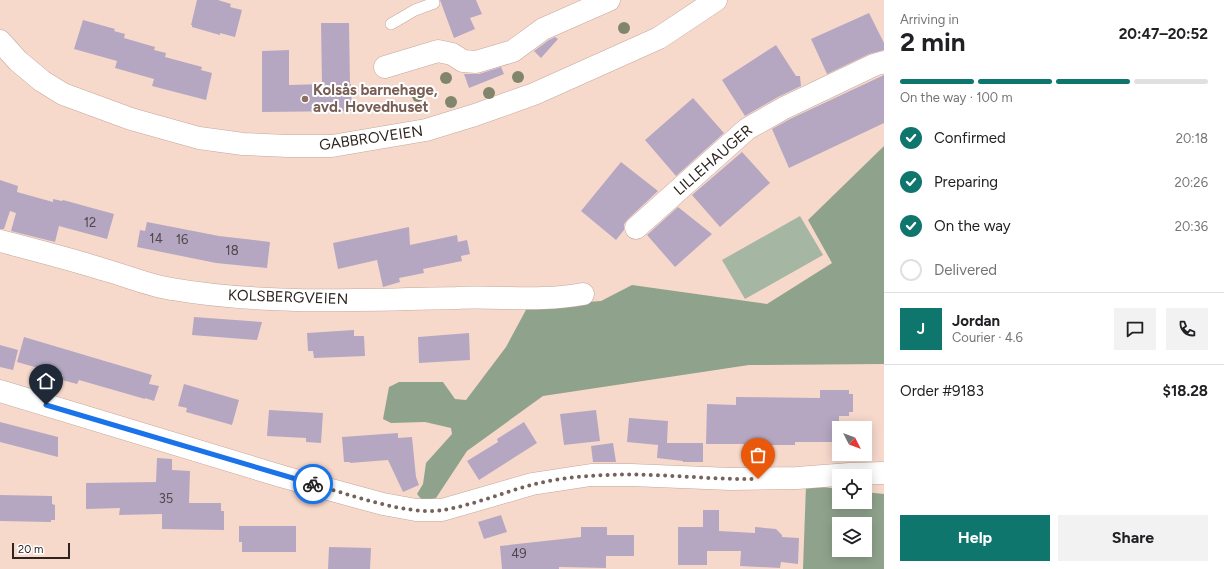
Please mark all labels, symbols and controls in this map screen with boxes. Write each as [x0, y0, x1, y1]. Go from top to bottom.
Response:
text: Arriving in [900, 12, 959, 27]
text: 20:47–20:52 [1119, 25, 1208, 43]
text: 2 min [900, 26, 966, 58]
place label: Kolsås barnehage, avd. Hovedhuset [313, 81, 438, 116]
text: On the way · 100 m [900, 90, 1012, 105]
marker: Kolsås barnehage, avd. Hovedhuset [300, 94, 310, 104]
street label: LILLEHAUGER [670, 121, 756, 199]
street label: GABBROVEIEN [318, 122, 424, 154]
icon: check [900, 127, 922, 149]
text: Confirmed [934, 129, 1006, 147]
text: 20:18 [1176, 131, 1208, 146]
icon: check [900, 171, 922, 193]
text: Preparing [934, 173, 998, 191]
text: 20:26 [1174, 175, 1208, 190]
house number: 12 [84, 215, 96, 230]
icon: check [900, 215, 922, 237]
text: On the way [934, 217, 1011, 235]
text: 20:36 [1175, 219, 1208, 234]
house number: 14 [149, 231, 163, 246]
house number: 16 [176, 232, 188, 247]
house number: 18 [225, 243, 239, 258]
text: Delivered [934, 261, 997, 279]
street label: KOLSBERGVEIEN [227, 286, 349, 308]
button: chat [1114, 308, 1156, 350]
button: phone [1166, 308, 1208, 350]
text: Jordan [952, 312, 1000, 330]
text: J [917, 320, 925, 338]
text: Courier · 4.6 [952, 330, 1023, 345]
pin [29, 364, 63, 405]
icon: home [35, 370, 57, 392]
text: Order #9183 [900, 382, 984, 400]
text: $18.28 [1163, 382, 1208, 400]
north arrow [832, 421, 872, 461]
map controls [832, 421, 872, 557]
pin [741, 438, 775, 479]
icon: bag [747, 444, 769, 466]
courier [293, 464, 333, 504]
button: locate [832, 469, 872, 509]
icon: bike [302, 473, 324, 495]
house number: 35 [159, 491, 173, 506]
button: Help [900, 515, 1050, 561]
button: Share [1058, 515, 1208, 561]
button: layers [832, 517, 872, 557]
scale bar [12, 541, 70, 560]
text: 20 m [18, 543, 43, 556]
house number: 49 [511, 546, 527, 561]

